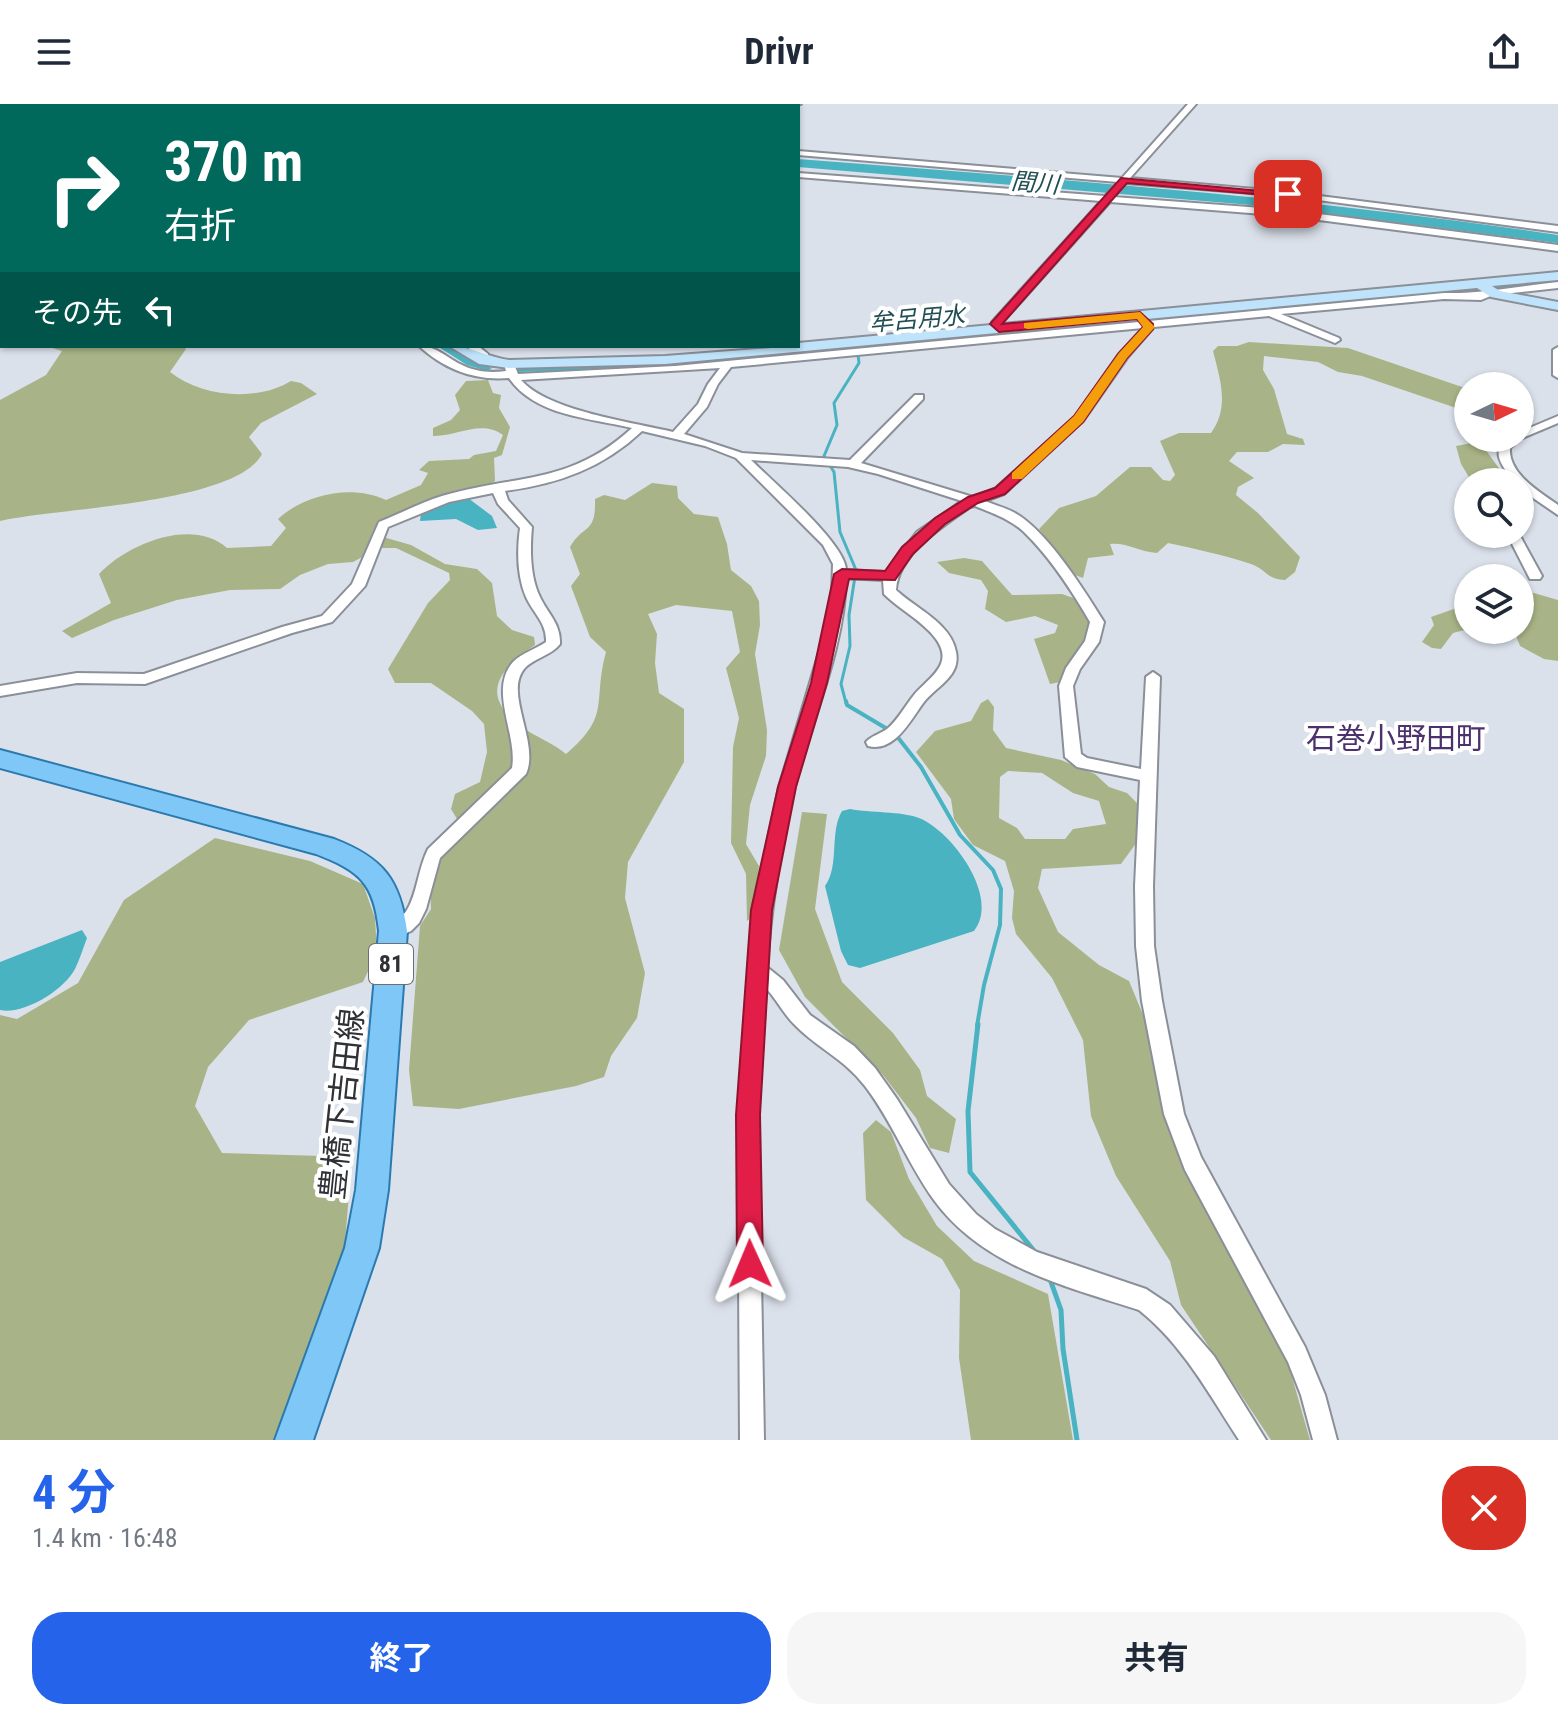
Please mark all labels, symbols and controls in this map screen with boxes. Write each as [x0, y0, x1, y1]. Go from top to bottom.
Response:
icon: menu [32, 30, 76, 74]
icon: share [1482, 30, 1526, 74]
text: Drivr [744, 31, 814, 73]
text: 370 m [164, 129, 303, 195]
icon: right [32, 136, 136, 240]
pin [1254, 160, 1322, 228]
water label: 間川 [1010, 167, 1063, 199]
icon: arrive [1266, 172, 1310, 216]
text: 右折 [164, 205, 236, 247]
icon: left [138, 288, 182, 332]
text: その先 [32, 295, 122, 330]
water label: 牟呂用水 [868, 301, 969, 337]
north arrow [1454, 372, 1534, 452]
map controls [1454, 372, 1534, 644]
button: search [1454, 468, 1534, 548]
button: layers [1454, 564, 1534, 644]
district label: 石巻小野田町 [1306, 721, 1486, 756]
road number: 81 [369, 944, 413, 984]
street label: 豊橋下吉田線 [313, 1007, 371, 1201]
position arrow [708, 1222, 792, 1306]
text: 4 分 [32, 1464, 115, 1521]
button: close [1442, 1466, 1526, 1550]
text: 1.4 km · 16:48 [32, 1523, 177, 1553]
button: 終了 [32, 1612, 771, 1704]
button: 共有 [787, 1612, 1526, 1704]

